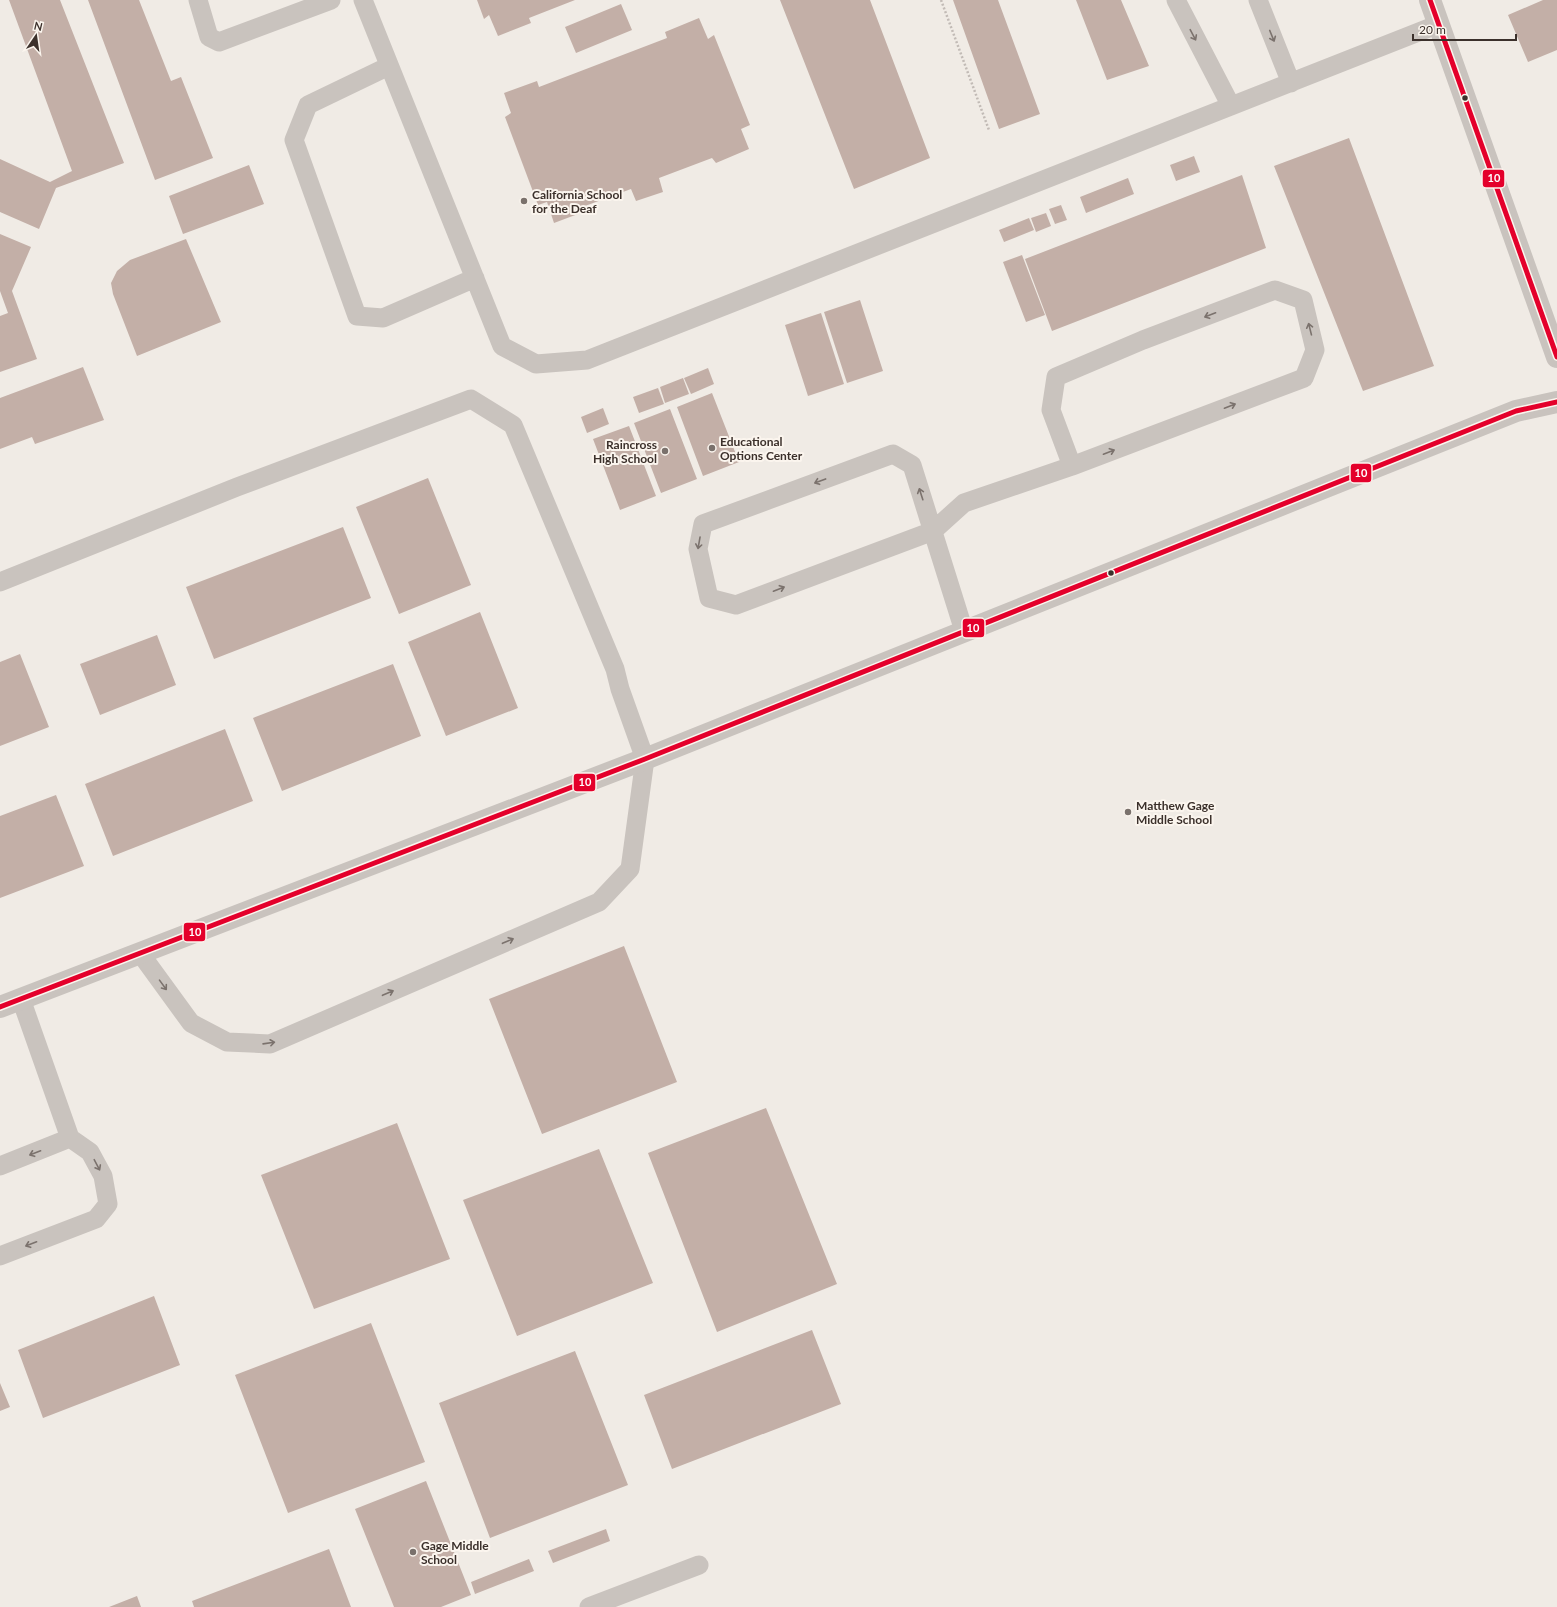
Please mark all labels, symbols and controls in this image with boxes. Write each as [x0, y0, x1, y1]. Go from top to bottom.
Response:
north arrow [16, 16, 56, 56]
scale bar [1413, 16, 1516, 42]
text: N [33, 18, 44, 33]
text: 20 m [1419, 22, 1446, 37]
one-way arrow [1190, 29, 1197, 41]
one-way arrow [1269, 30, 1277, 42]
unlabelled marker [1460, 93, 1470, 103]
line badge: 10 [1482, 169, 1505, 188]
text: 10 [1488, 171, 1501, 184]
place label: California School for the Deaf [532, 187, 622, 216]
marker: California School for the Deaf [519, 196, 529, 206]
one-way arrow [1204, 311, 1216, 319]
one-way arrow [1306, 323, 1313, 336]
one-way arrow [1224, 401, 1236, 409]
place label: Educational Options Center [720, 434, 803, 463]
place label: Raincross High School [593, 437, 657, 466]
marker: Educational Options Center [707, 443, 717, 453]
marker: Raincross High School [660, 446, 670, 456]
one-way arrow [1102, 447, 1114, 455]
line badge: 10 [1350, 463, 1372, 483]
text: 10 [1355, 466, 1368, 479]
one-way arrow [813, 478, 826, 485]
one-way arrow [917, 488, 924, 501]
one-way arrow [695, 536, 703, 549]
unlabelled marker [1106, 568, 1116, 578]
one-way arrow [773, 584, 785, 592]
line badge: 10 [962, 618, 985, 638]
text: 10 [967, 621, 980, 634]
line badge: 10 [573, 773, 596, 792]
text: 10 [579, 775, 592, 788]
place label: Matthew Gage Middle School [1136, 798, 1215, 827]
marker: Matthew Gage Middle School [1123, 807, 1133, 817]
line badge: 10 [183, 922, 206, 942]
text: 10 [189, 925, 202, 938]
one-way arrow [501, 937, 513, 944]
one-way arrow [159, 979, 167, 990]
one-way arrow [382, 989, 394, 996]
one-way arrow [262, 1039, 275, 1047]
one-way arrow [30, 1149, 42, 1157]
one-way arrow [94, 1159, 101, 1171]
one-way arrow [26, 1240, 38, 1248]
place label: Gage Middle School [421, 1538, 489, 1567]
marker: Gage Middle School [408, 1547, 418, 1557]

